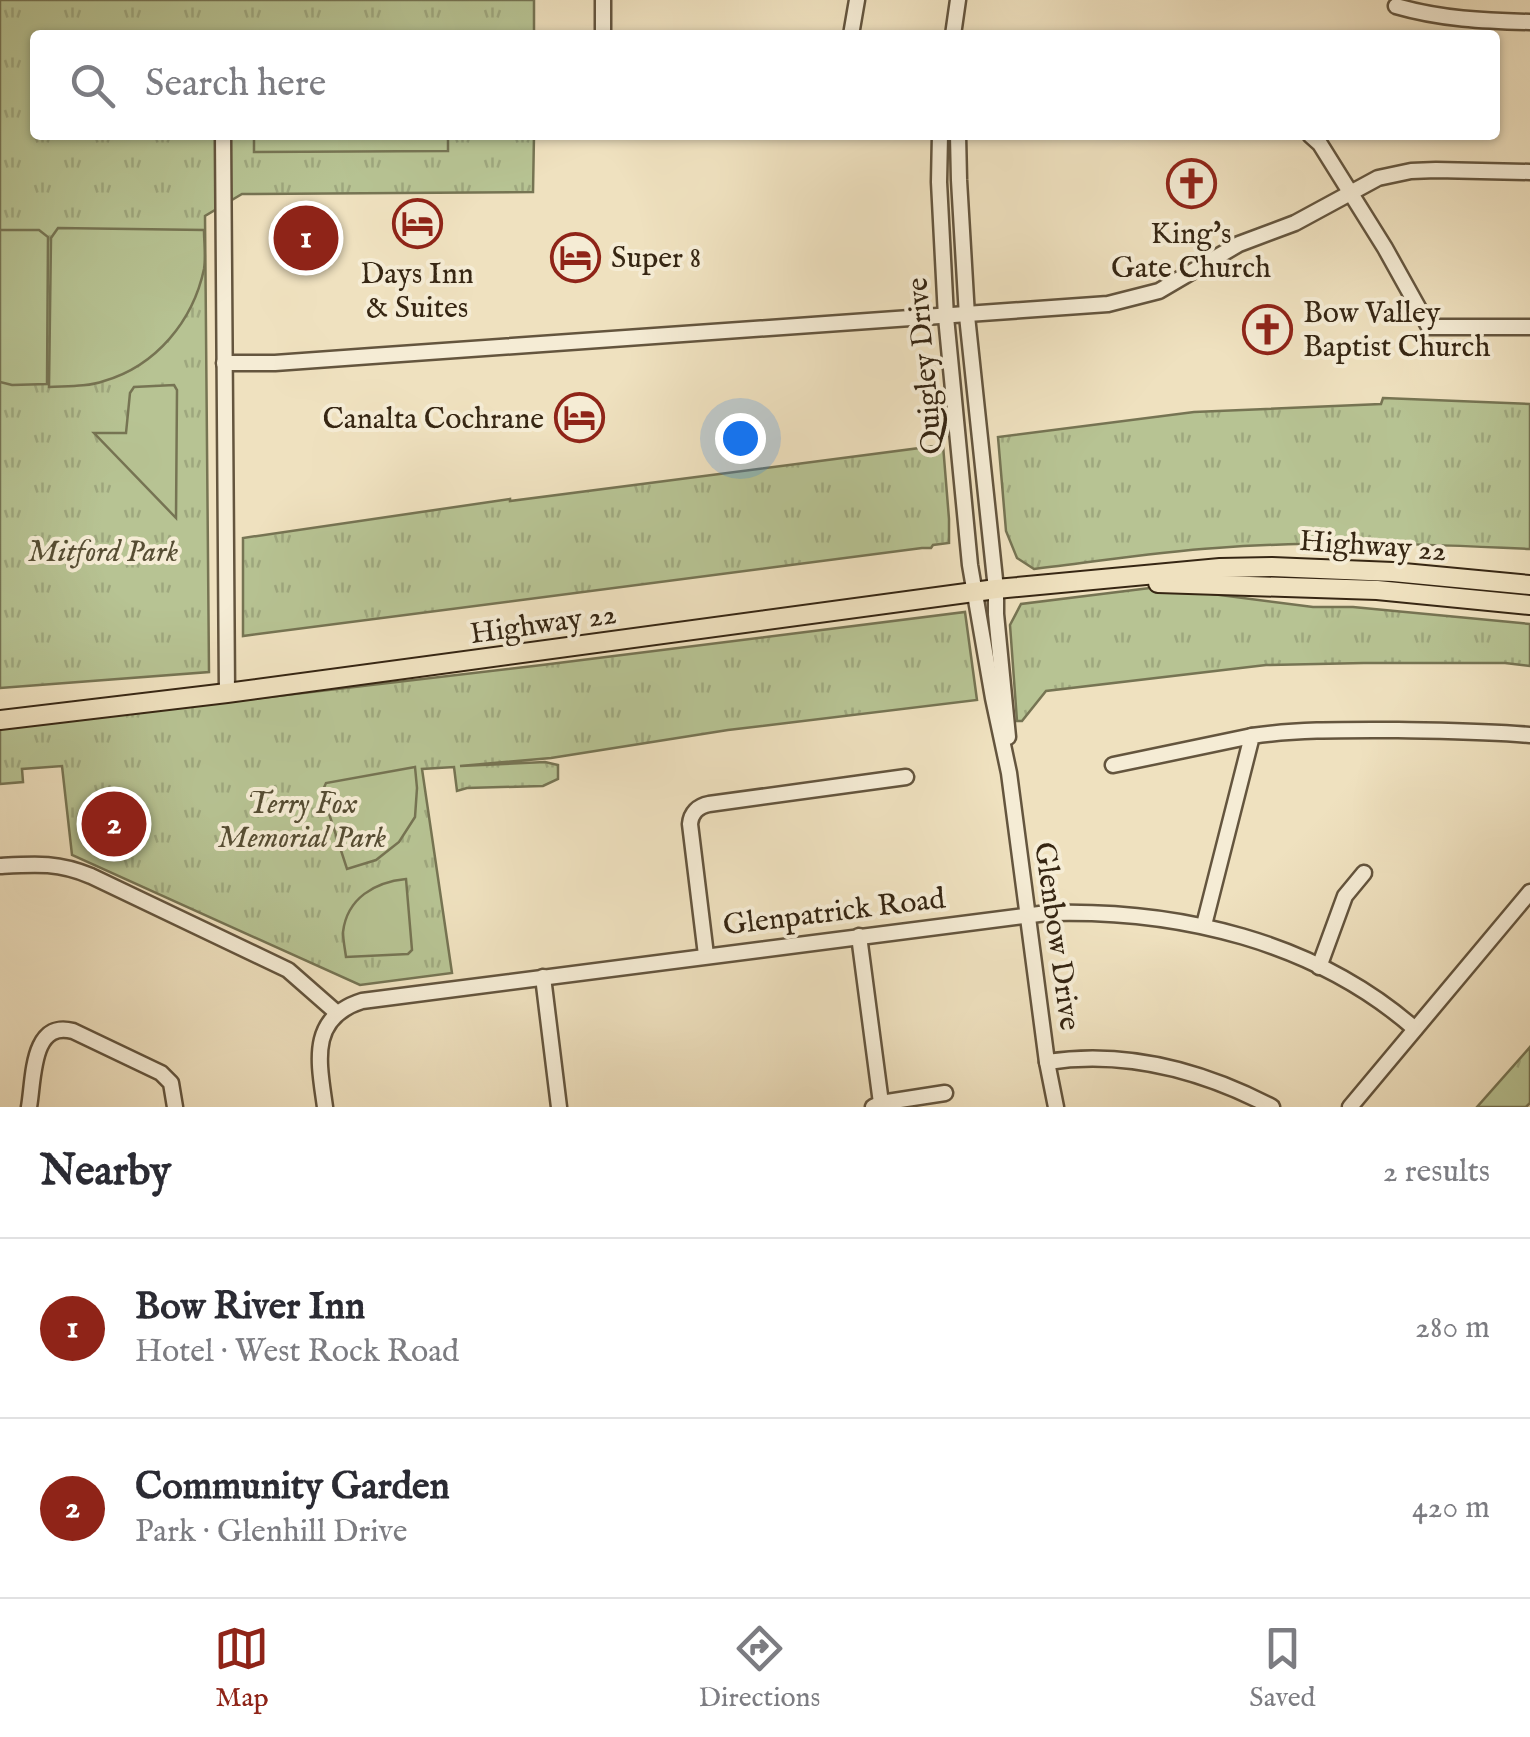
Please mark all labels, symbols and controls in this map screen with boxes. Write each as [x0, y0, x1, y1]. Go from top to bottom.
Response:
search box [30, 30, 1500, 140]
icon: search [65, 58, 120, 113]
text: Search here [145, 61, 326, 109]
church icon: King's Gate Church [1165, 158, 1217, 210]
hotel icon: Days Inn & Suites [391, 198, 443, 250]
pin: 1 [274, 200, 338, 276]
place label: King's Gate Church [1111, 216, 1271, 288]
hotel icon: Super 8 [550, 231, 602, 283]
place label: Super 8 [611, 240, 701, 278]
place label: Days Inn & Suites [360, 256, 474, 328]
street label: Quigley Drive [899, 276, 953, 456]
place label: Bow Valley Baptist Church [1303, 295, 1490, 367]
church icon: Bow Valley Baptist Church [1242, 303, 1294, 355]
hotel icon: Canalta Cochrane [553, 392, 605, 444]
place label: Canalta Cochrane [322, 401, 544, 439]
your location [715, 413, 766, 464]
street label: Highway 22 [1298, 523, 1448, 571]
park label: Mitford Park [28, 534, 178, 572]
street label: Highway 22 [468, 596, 619, 654]
pin: 2 [82, 786, 146, 862]
park label: Terry Fox Memorial Park [218, 786, 386, 858]
street label: Glenbow Drive [1024, 840, 1088, 1033]
street label: Glenpatrick Road [721, 880, 948, 945]
text: Nearby [40, 1146, 171, 1199]
text: 2 results [1383, 1152, 1490, 1193]
text: Bow River Inn [135, 1284, 365, 1332]
text: 1 [67, 1308, 78, 1349]
text: 280 m [1415, 1308, 1490, 1349]
text: Hotel · West Rock Road [135, 1332, 459, 1373]
text: Community Garden [135, 1464, 450, 1512]
text: 2 [65, 1488, 80, 1529]
text: 420 m [1412, 1488, 1490, 1529]
text: Park · Glenhill Drive [135, 1512, 407, 1553]
tab: Map [214, 1621, 269, 1716]
tab: Directions [698, 1621, 820, 1716]
tab: Saved [1249, 1621, 1316, 1716]

